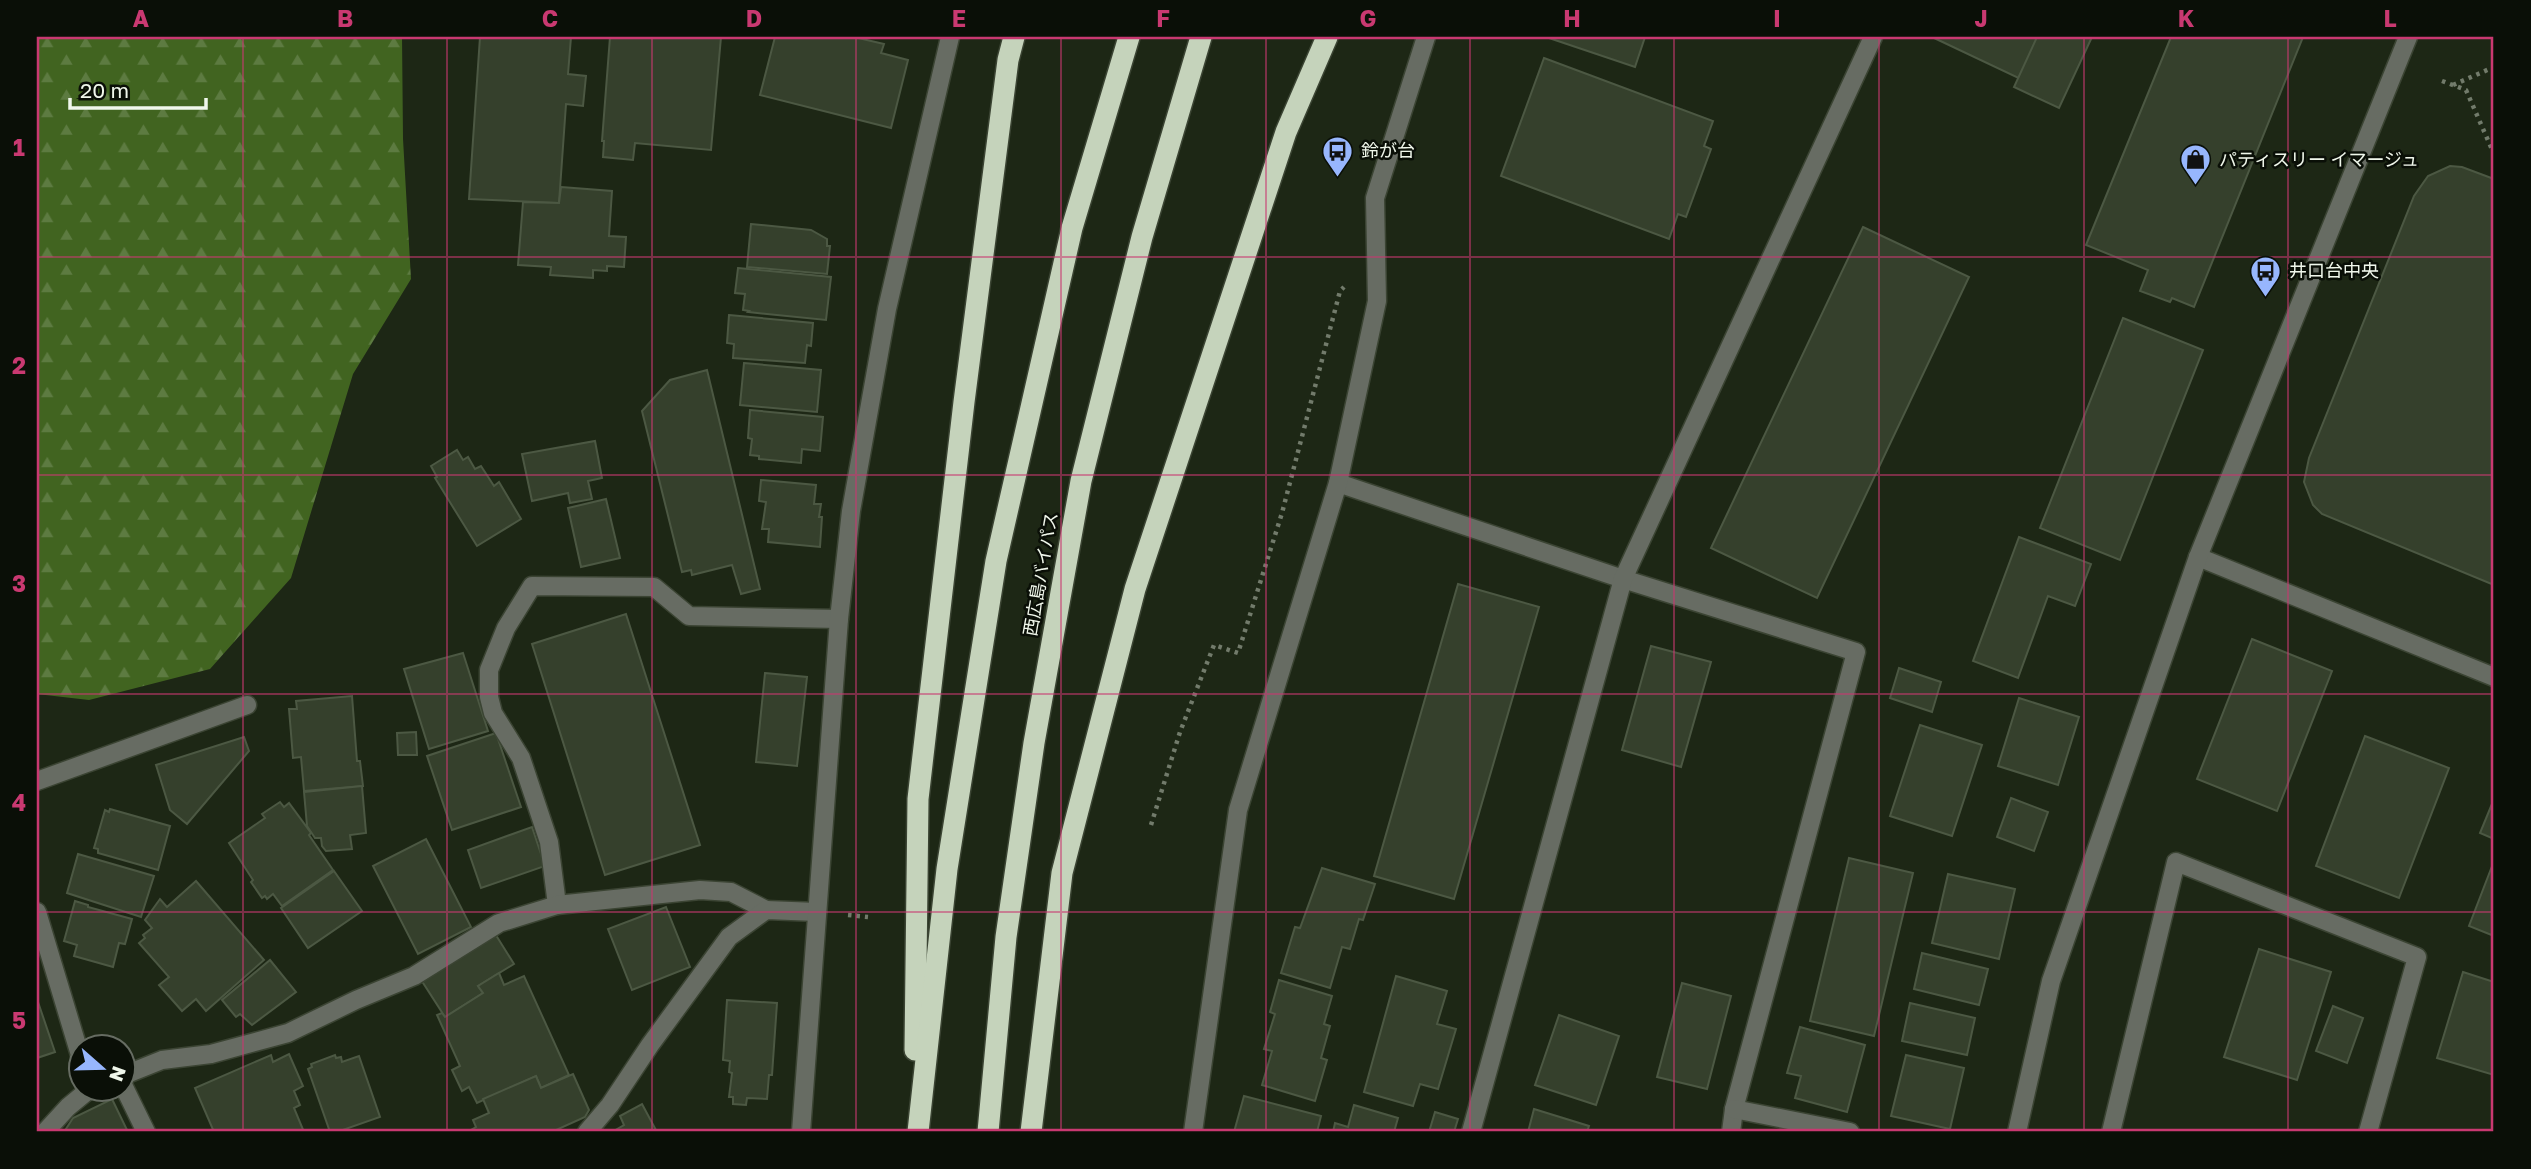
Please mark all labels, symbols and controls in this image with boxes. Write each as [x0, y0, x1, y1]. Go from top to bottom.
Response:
text: A [133, 4, 150, 32]
text: B [337, 4, 353, 32]
text: C [542, 4, 558, 32]
text: D [746, 4, 762, 32]
text: E [952, 4, 966, 32]
text: F [1156, 4, 1170, 32]
text: G [1360, 4, 1376, 32]
text: H [1563, 4, 1581, 32]
text: I [1773, 4, 1781, 32]
text: J [1974, 4, 1988, 32]
text: K [2178, 4, 2195, 32]
text: L [2383, 4, 2397, 32]
scale bar [70, 66, 206, 110]
text: 20 m [80, 77, 129, 103]
text: 1 [13, 133, 25, 161]
bus stop icon: 鈴が台 [1321, 134, 1355, 178]
place label: 鈴が台 [1361, 139, 1415, 161]
shop icon: パティスリー イマージュ [2179, 143, 2213, 187]
place label: パティスリー イマージュ [2219, 148, 2419, 170]
bus stop icon: 井口台中央 [2249, 254, 2283, 298]
place label: 井口台中央 [2289, 259, 2379, 281]
text: 2 [12, 351, 26, 379]
street label: 西広島バイパス [1018, 510, 1062, 638]
text: 3 [12, 569, 26, 597]
text: 4 [12, 788, 26, 816]
text: 5 [12, 1006, 26, 1034]
north arrow [66, 1032, 136, 1102]
text: N [105, 1063, 132, 1085]

